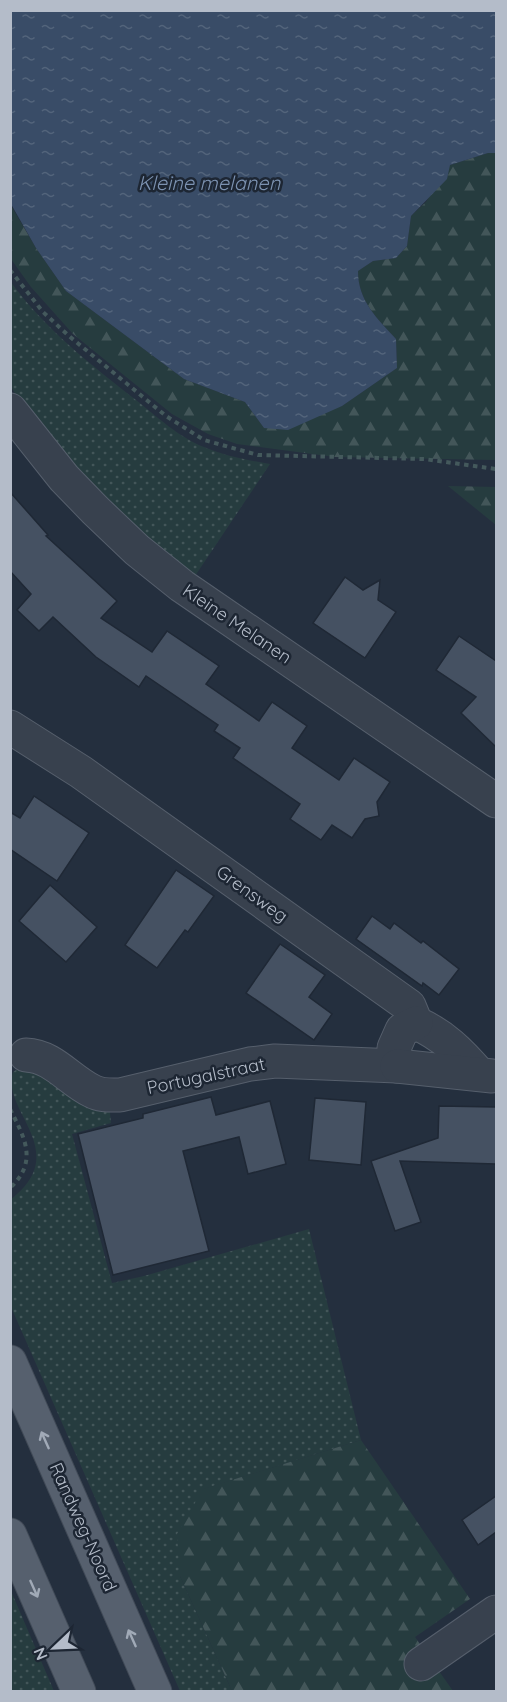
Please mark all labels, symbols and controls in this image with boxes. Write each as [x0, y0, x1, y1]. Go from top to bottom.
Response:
water label: Kleine melanen [138, 170, 281, 195]
street label: Kleine Melanen [178, 579, 296, 669]
street label: Grensweg [212, 860, 293, 927]
street label: Portugalstraat [145, 1052, 267, 1099]
one-way arrow [39, 1431, 50, 1450]
street label: Randweg-Noord [45, 1459, 122, 1595]
one-way arrow [29, 1579, 40, 1597]
north arrow [24, 1618, 84, 1678]
one-way arrow [125, 1629, 136, 1647]
text: N [29, 1645, 52, 1663]

